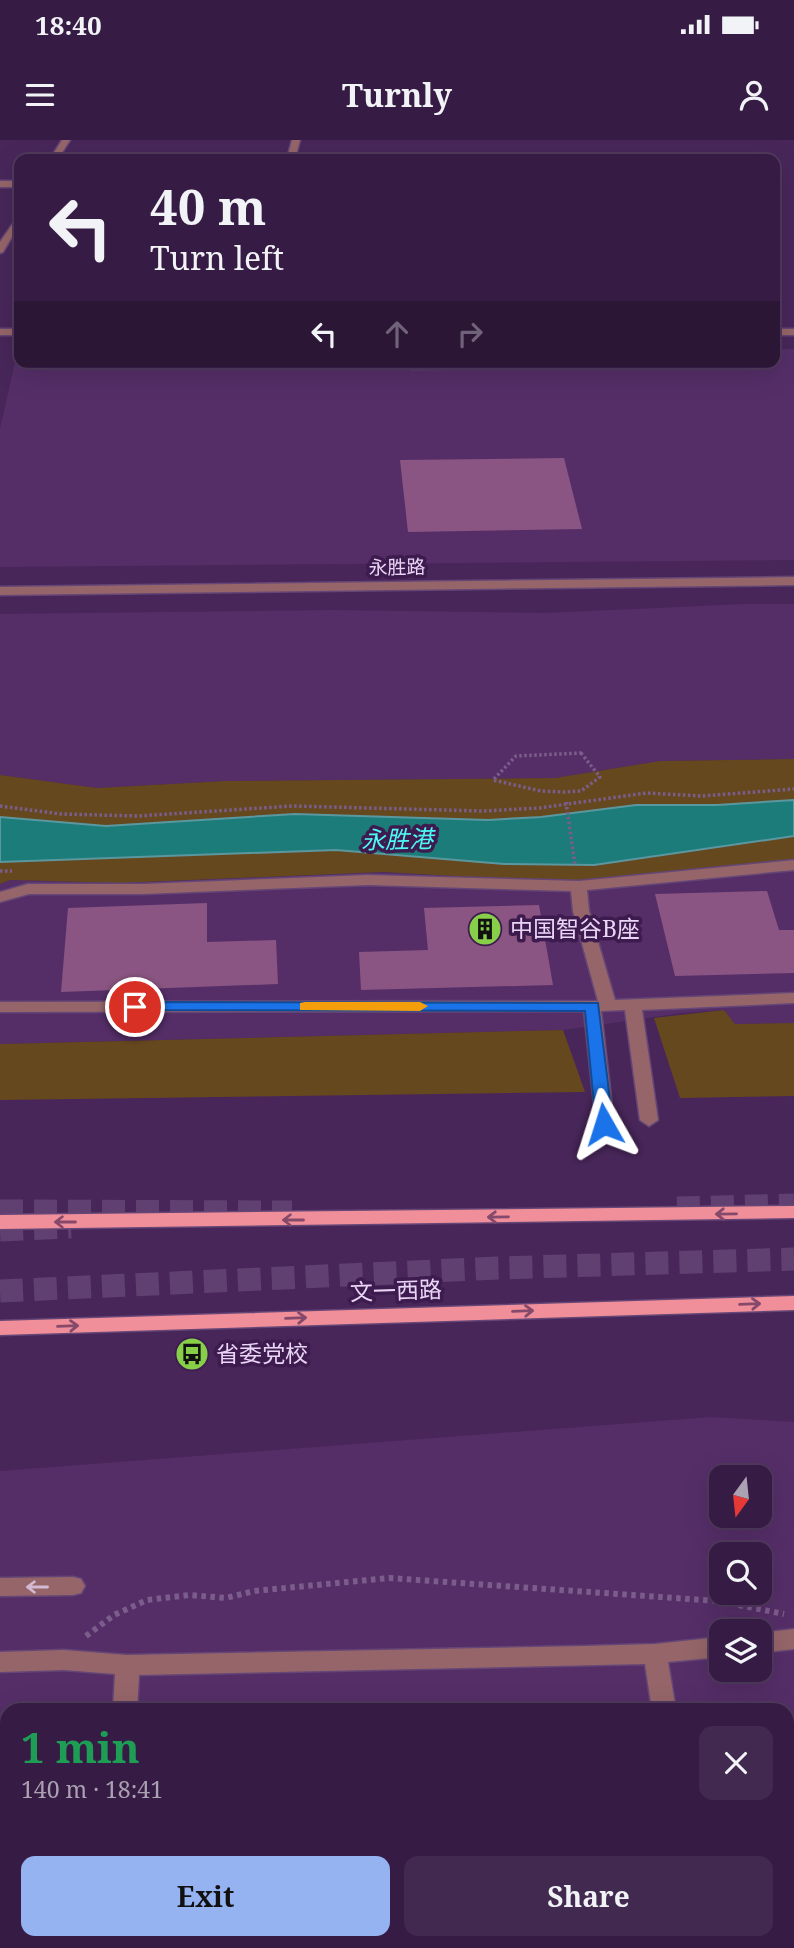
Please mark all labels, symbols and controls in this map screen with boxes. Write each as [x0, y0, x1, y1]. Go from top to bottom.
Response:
text: 18:40 [35, 7, 102, 43]
text: Turnly [342, 73, 452, 116]
icon: menu [21, 76, 59, 114]
icon: person [735, 76, 773, 114]
text: 40 m [150, 173, 266, 239]
icon: left [35, 182, 126, 273]
text: Turn left [150, 236, 284, 279]
icon: left [305, 315, 343, 353]
icon: ahead [378, 315, 416, 353]
icon: right [451, 315, 489, 353]
street label: 永胜路 [368, 554, 426, 580]
water label: 永胜港 [361, 821, 436, 856]
building icon: 中国智谷B座 [466, 910, 504, 948]
place label: 中国智谷B座 [510, 912, 640, 944]
pin [105, 977, 165, 1037]
icon: arrive [116, 988, 154, 1026]
position arrow [567, 1087, 641, 1161]
one-way arrow [715, 1207, 738, 1220]
one-way arrow [487, 1210, 510, 1224]
one-way arrow [282, 1213, 305, 1227]
one-way arrow [54, 1215, 77, 1229]
street label: 文一西路 [349, 1272, 442, 1308]
one-way arrow [739, 1298, 762, 1311]
one-way arrow [511, 1305, 534, 1318]
one-way arrow [284, 1312, 307, 1325]
one-way arrow [56, 1319, 79, 1332]
bus stop icon: 省委党校 [173, 1335, 211, 1373]
place label: 省委党校 [216, 1337, 308, 1369]
north arrow [709, 1465, 772, 1528]
map controls [709, 1465, 772, 1682]
button: search [709, 1542, 772, 1605]
one-way arrow [25, 1580, 48, 1594]
button: layers [709, 1619, 772, 1682]
text: 1 min [21, 1718, 140, 1775]
button: close [699, 1726, 773, 1800]
text: 140 m · 18:41 [21, 1773, 163, 1805]
button: Exit [21, 1856, 390, 1936]
button: Share [404, 1856, 773, 1936]

